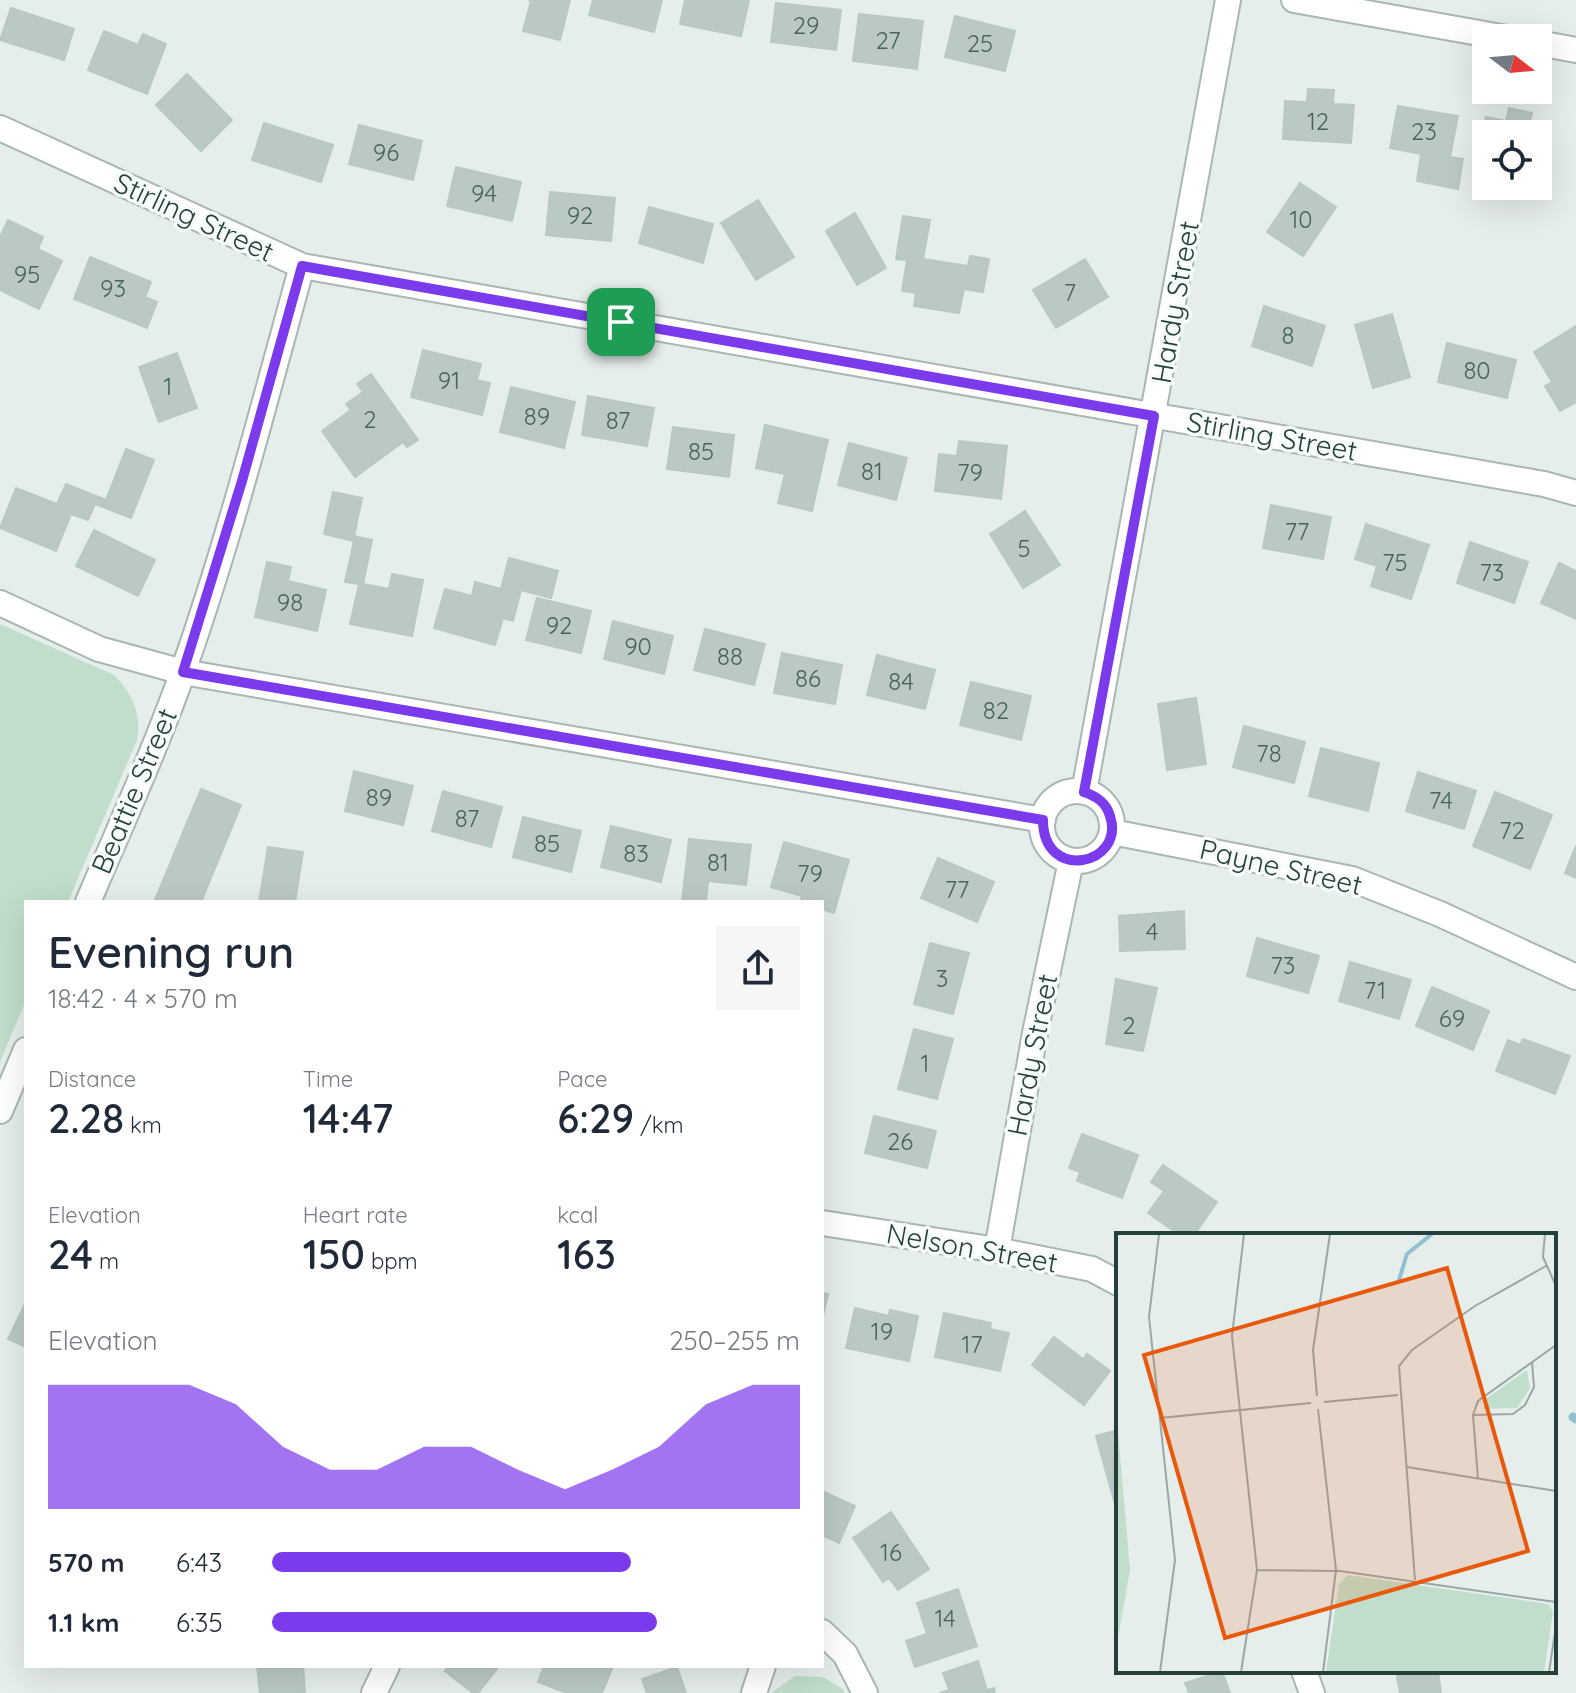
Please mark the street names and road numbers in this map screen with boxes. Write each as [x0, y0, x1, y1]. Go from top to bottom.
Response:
street label: Stirling Street [109, 164, 280, 269]
street label: Hardy Street [1143, 218, 1206, 386]
street label: Stirling Street [1184, 403, 1360, 468]
street label: Beattie Street [83, 703, 184, 879]
street label: Payne Street [1197, 831, 1366, 902]
street label: Hardy Street [999, 971, 1064, 1139]
street label: Nelson Street [884, 1215, 1060, 1280]

